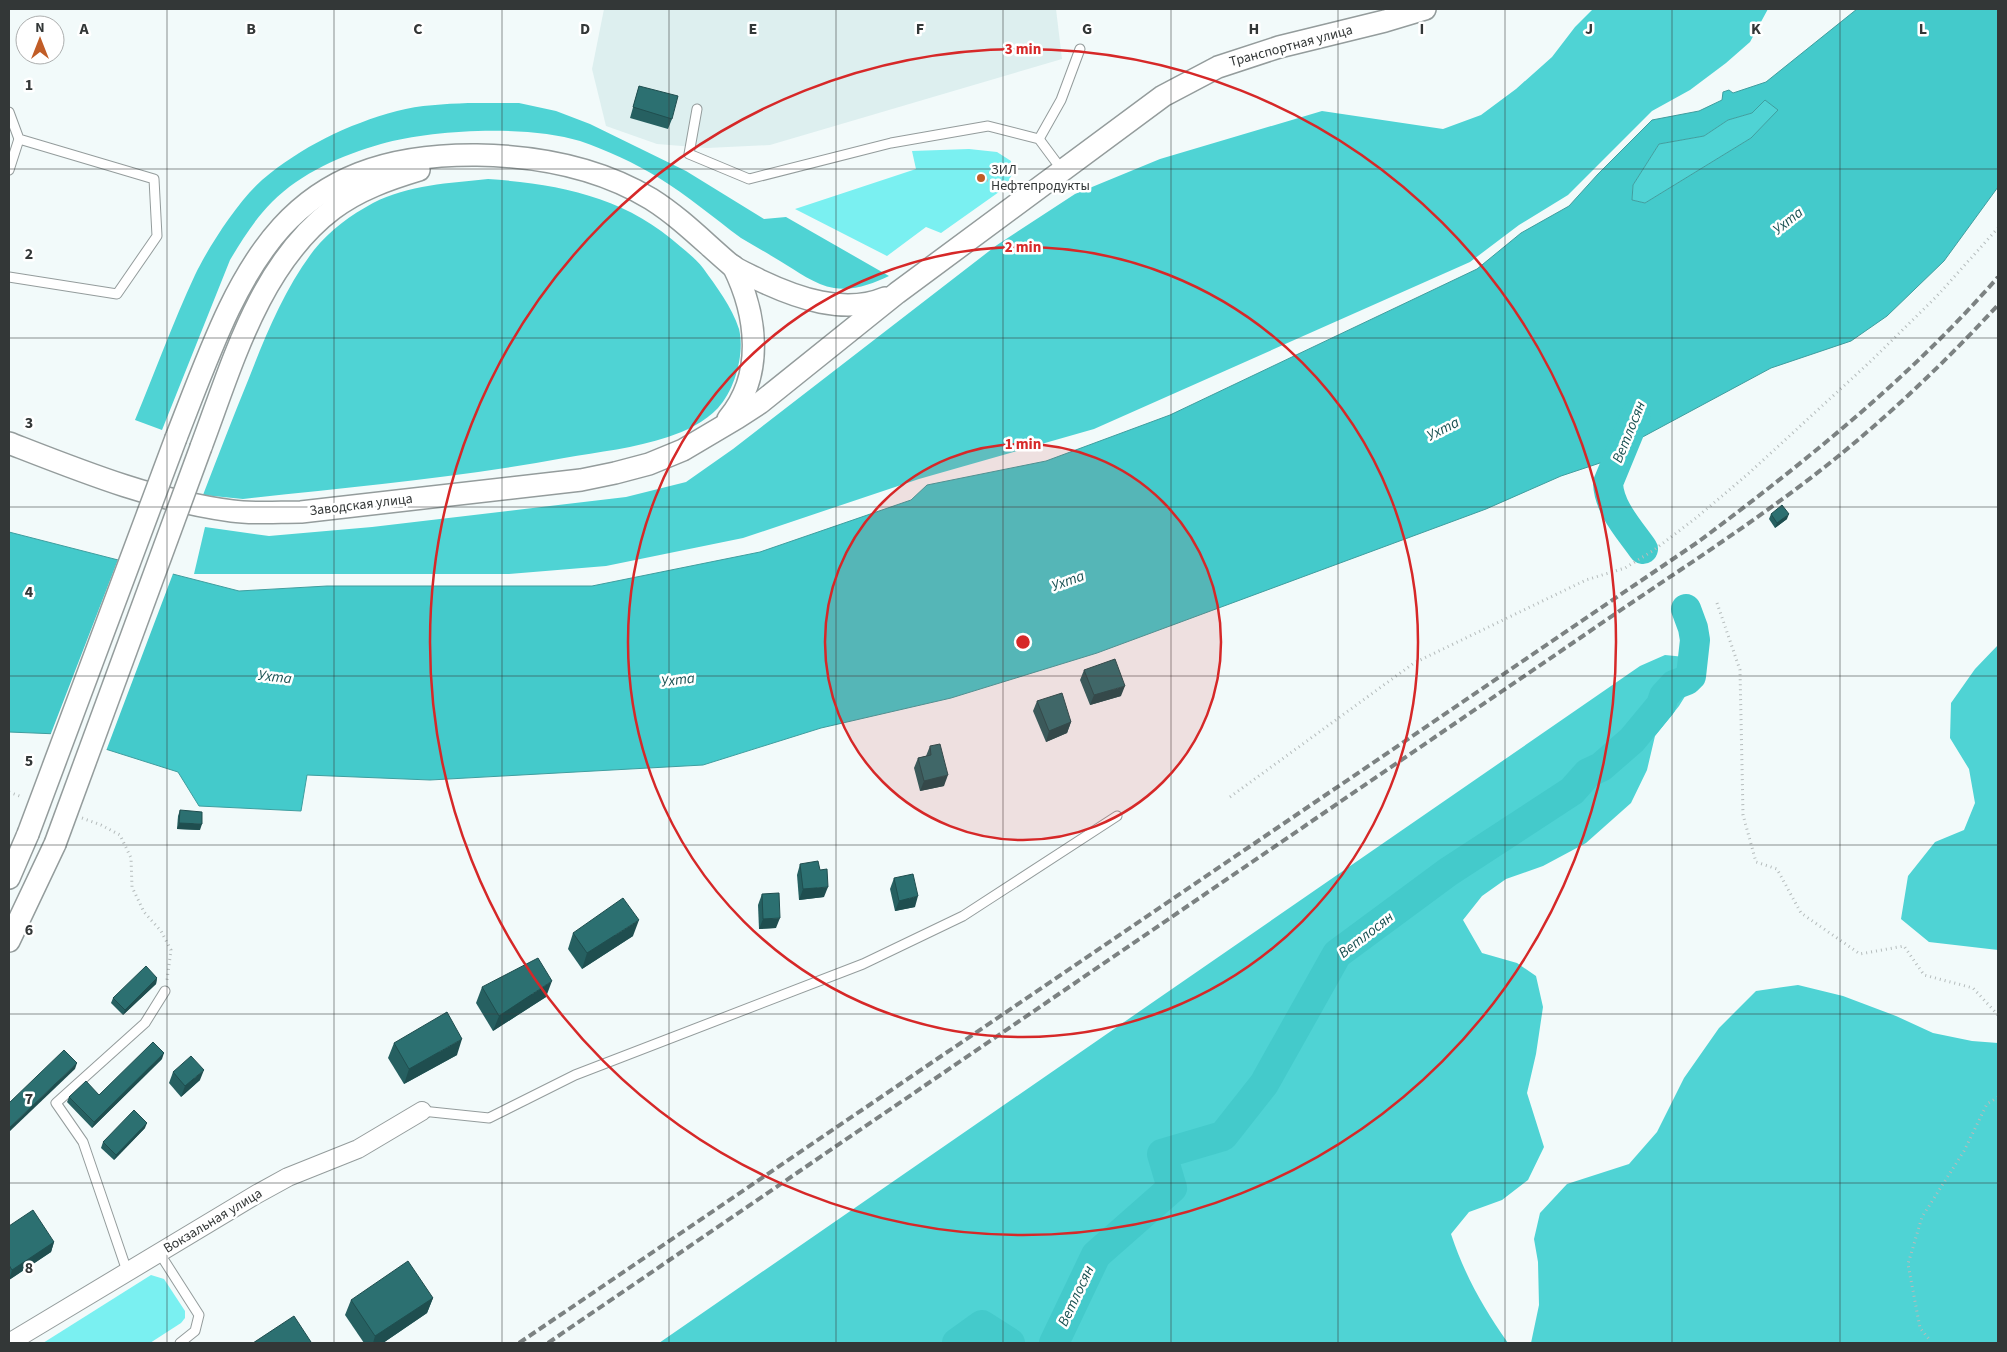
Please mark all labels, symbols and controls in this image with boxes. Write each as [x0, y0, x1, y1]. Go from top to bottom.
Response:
north arrow [15, 15, 65, 65]
text: N [35, 18, 45, 38]
text: A [78, 18, 89, 40]
text: B [246, 18, 256, 40]
text: C [413, 18, 423, 40]
text: D [580, 18, 590, 40]
text: E [749, 18, 757, 40]
text: F [916, 18, 924, 40]
text: G [1082, 18, 1092, 40]
text: H [1249, 18, 1259, 40]
text: I [1420, 18, 1424, 40]
text: J [1585, 18, 1593, 40]
text: K [1751, 18, 1761, 40]
text: L [1919, 18, 1927, 40]
street label: Транспортная улица [1227, 20, 1355, 72]
text: 3 min [1005, 39, 1041, 60]
text: 1 [25, 74, 33, 96]
place label: ЗИЛ Нефтепродукты [991, 160, 1090, 196]
marker: ЗИЛ Нефтепродукты [975, 172, 987, 184]
water label: Ухта [1768, 202, 1808, 240]
text: 2 min [1005, 237, 1041, 258]
text: 2 [25, 243, 33, 265]
water label: Ветлосян [1607, 398, 1651, 466]
text: 3 [25, 412, 33, 434]
water label: Ухта [1423, 412, 1463, 446]
text: 1 min [1005, 434, 1041, 455]
street label: Заводская улица [308, 489, 414, 521]
water label: Ухта [1049, 565, 1087, 597]
text: 4 [25, 581, 34, 603]
centre of rings [1014, 633, 1032, 651]
water label: Ухта [257, 665, 293, 689]
water label: Ухта [660, 668, 696, 692]
text: 5 [25, 750, 33, 772]
water label: Ветлосян [1334, 907, 1398, 963]
text: 6 [25, 919, 33, 941]
text: 7 [25, 1088, 33, 1110]
street label: Вокзальная улица [160, 1184, 266, 1258]
text: 8 [25, 1257, 33, 1279]
water label: Ветлосян [1053, 1262, 1099, 1330]

